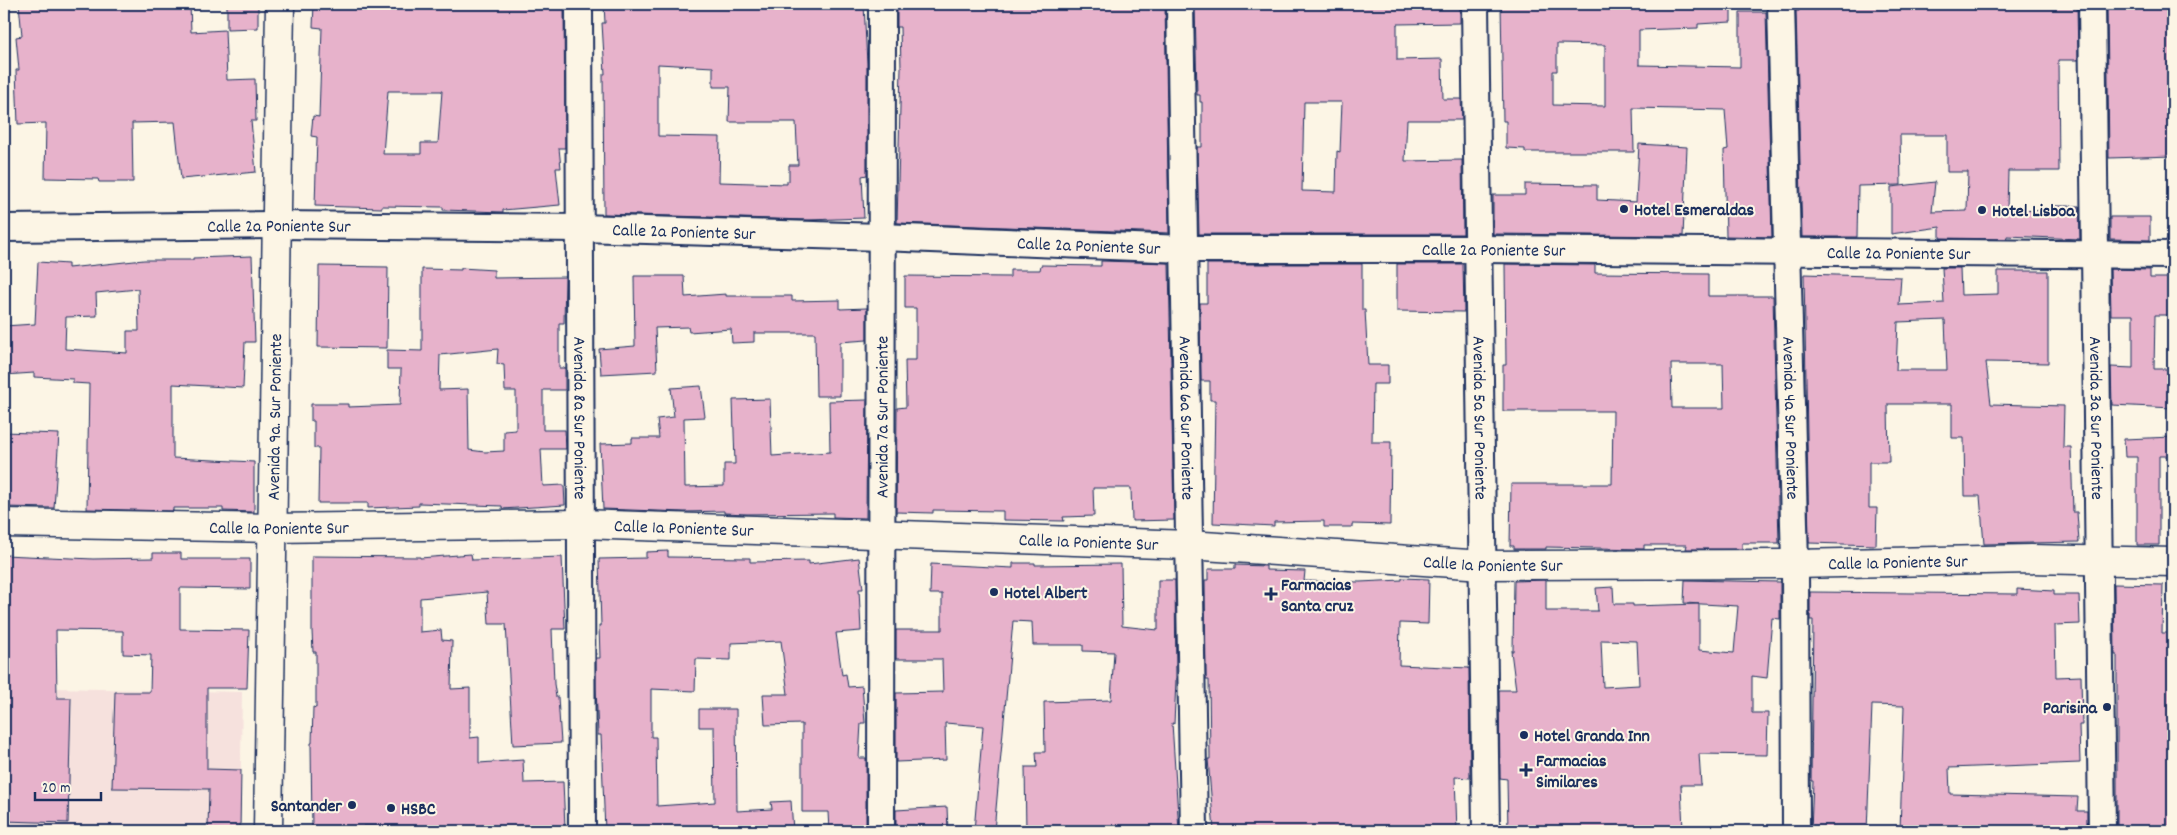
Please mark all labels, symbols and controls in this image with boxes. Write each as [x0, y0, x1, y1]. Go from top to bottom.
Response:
place label: Hotel Esmeraldas [1634, 199, 1755, 224]
place label: Hotel Lisboa [1992, 200, 2075, 225]
marker: Hotel Esmeraldas [1618, 203, 1630, 215]
marker: Hotel Lisboa [1976, 204, 1988, 216]
street label: Calle 2a Poniente Sur [207, 215, 351, 241]
street label: Calle 2a Poniente Sur [612, 219, 756, 248]
street label: Calle 2a Poniente Sur [1016, 232, 1161, 263]
street label: Calle 2a Poniente Sur [1422, 239, 1566, 265]
street label: Calle 2a Poniente Sur [1827, 242, 1971, 268]
street label: Avenida 9a. Sur Poniente [263, 333, 290, 501]
street label: Avenida 7a Sur Poniente [871, 336, 897, 498]
street label: Avenida 6a Sur Poniente [1171, 336, 1198, 501]
street label: Avenida 5a Sur Poniente [1464, 336, 1492, 500]
street label: Avenida 4a Sur Poniente [1774, 336, 1803, 500]
street label: Avenida 3a Sur Poniente [2081, 336, 2108, 500]
street label: Avenida 8a Sur Poniente [565, 337, 591, 500]
street label: Calle 1a Poniente Sur [614, 515, 754, 545]
street label: Calle 1a Poniente Sur [209, 517, 349, 543]
street label: Calle 1a Poniente Sur [1018, 529, 1159, 559]
street label: Calle 1a Poniente Sur [1828, 550, 1968, 578]
street label: Calle 1a Poniente Sur [1422, 551, 1563, 580]
place label: Farmacias Santa cruz [1281, 574, 1354, 620]
place label: Hotel Albert [1004, 582, 1088, 607]
marker: Hotel Albert [988, 586, 1000, 598]
marker: Farmacias Santa cruz [1265, 588, 1277, 600]
place label: Parisina [2043, 697, 2098, 722]
marker: Parisina [2101, 701, 2113, 713]
place label: Hotel Granda Inn [1534, 725, 1650, 750]
marker: Hotel Granda Inn [1518, 729, 1530, 741]
place label: Farmacias Similares [1536, 750, 1607, 796]
marker: Farmacias Similares [1520, 764, 1532, 776]
scale bar [35, 770, 101, 802]
text: 20 m [42, 778, 70, 800]
place label: Santander [271, 795, 342, 820]
place label: HSBC [401, 798, 436, 823]
marker: Santander [346, 799, 358, 811]
marker: HSBC [385, 802, 397, 814]

